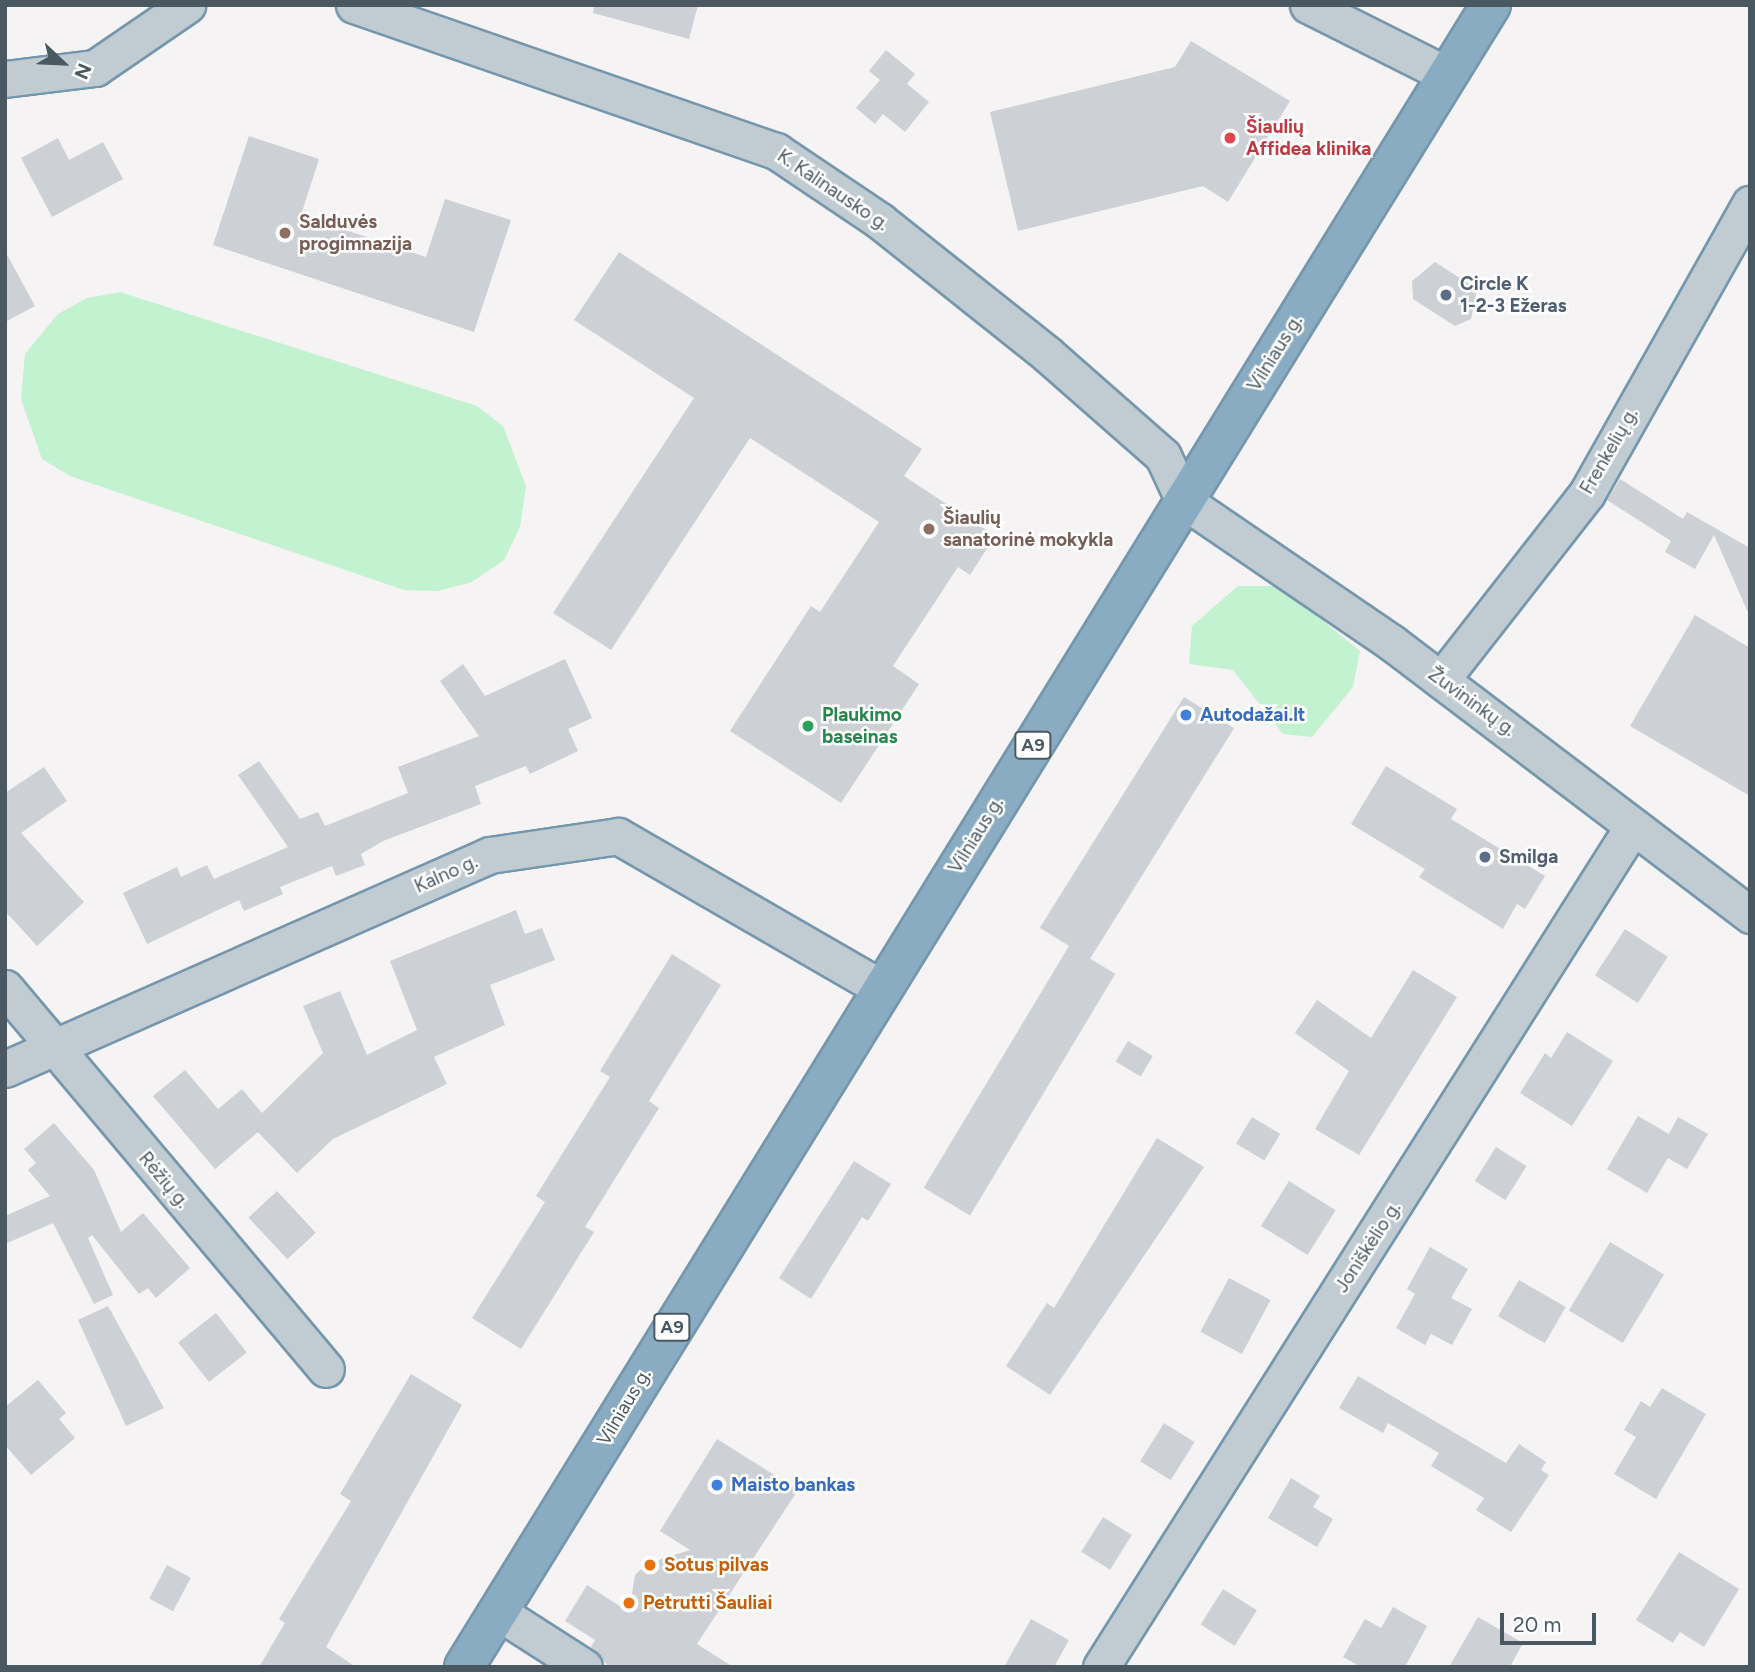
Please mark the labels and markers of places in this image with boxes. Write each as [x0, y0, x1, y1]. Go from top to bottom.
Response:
place label: Šiaulių Affidea klinika [1246, 116, 1371, 160]
marker: Šiaulių Affidea klinika [1220, 128, 1240, 148]
place label: Salduvės progimnazija [299, 211, 412, 255]
marker: Salduvės progimnazija [277, 225, 293, 241]
place label: Circle K 1-2-3 Ežeras [1460, 273, 1567, 317]
marker: Circle K 1-2-3 Ežeras [1438, 287, 1454, 303]
place label: Šiaulių sanatorinė mokykla [943, 507, 1113, 551]
marker: Šiaulių sanatorinė mokykla [921, 521, 937, 537]
place label: Plaukimo baseinas [822, 704, 902, 748]
place label: Autodažai.lt [1200, 704, 1305, 726]
marker: Autodažai.lt [1178, 707, 1194, 723]
marker: Plaukimo baseinas [800, 718, 816, 734]
place label: Smilga [1499, 846, 1558, 868]
marker: Smilga [1477, 849, 1493, 865]
place label: Maisto bankas [731, 1474, 855, 1496]
marker: Maisto bankas [709, 1477, 725, 1493]
place label: Sotus pilvas [664, 1554, 769, 1576]
marker: Sotus pilvas [642, 1557, 658, 1573]
place label: Petrutti Šauliai [643, 1592, 772, 1614]
marker: Petrutti Šauliai [621, 1595, 637, 1611]

